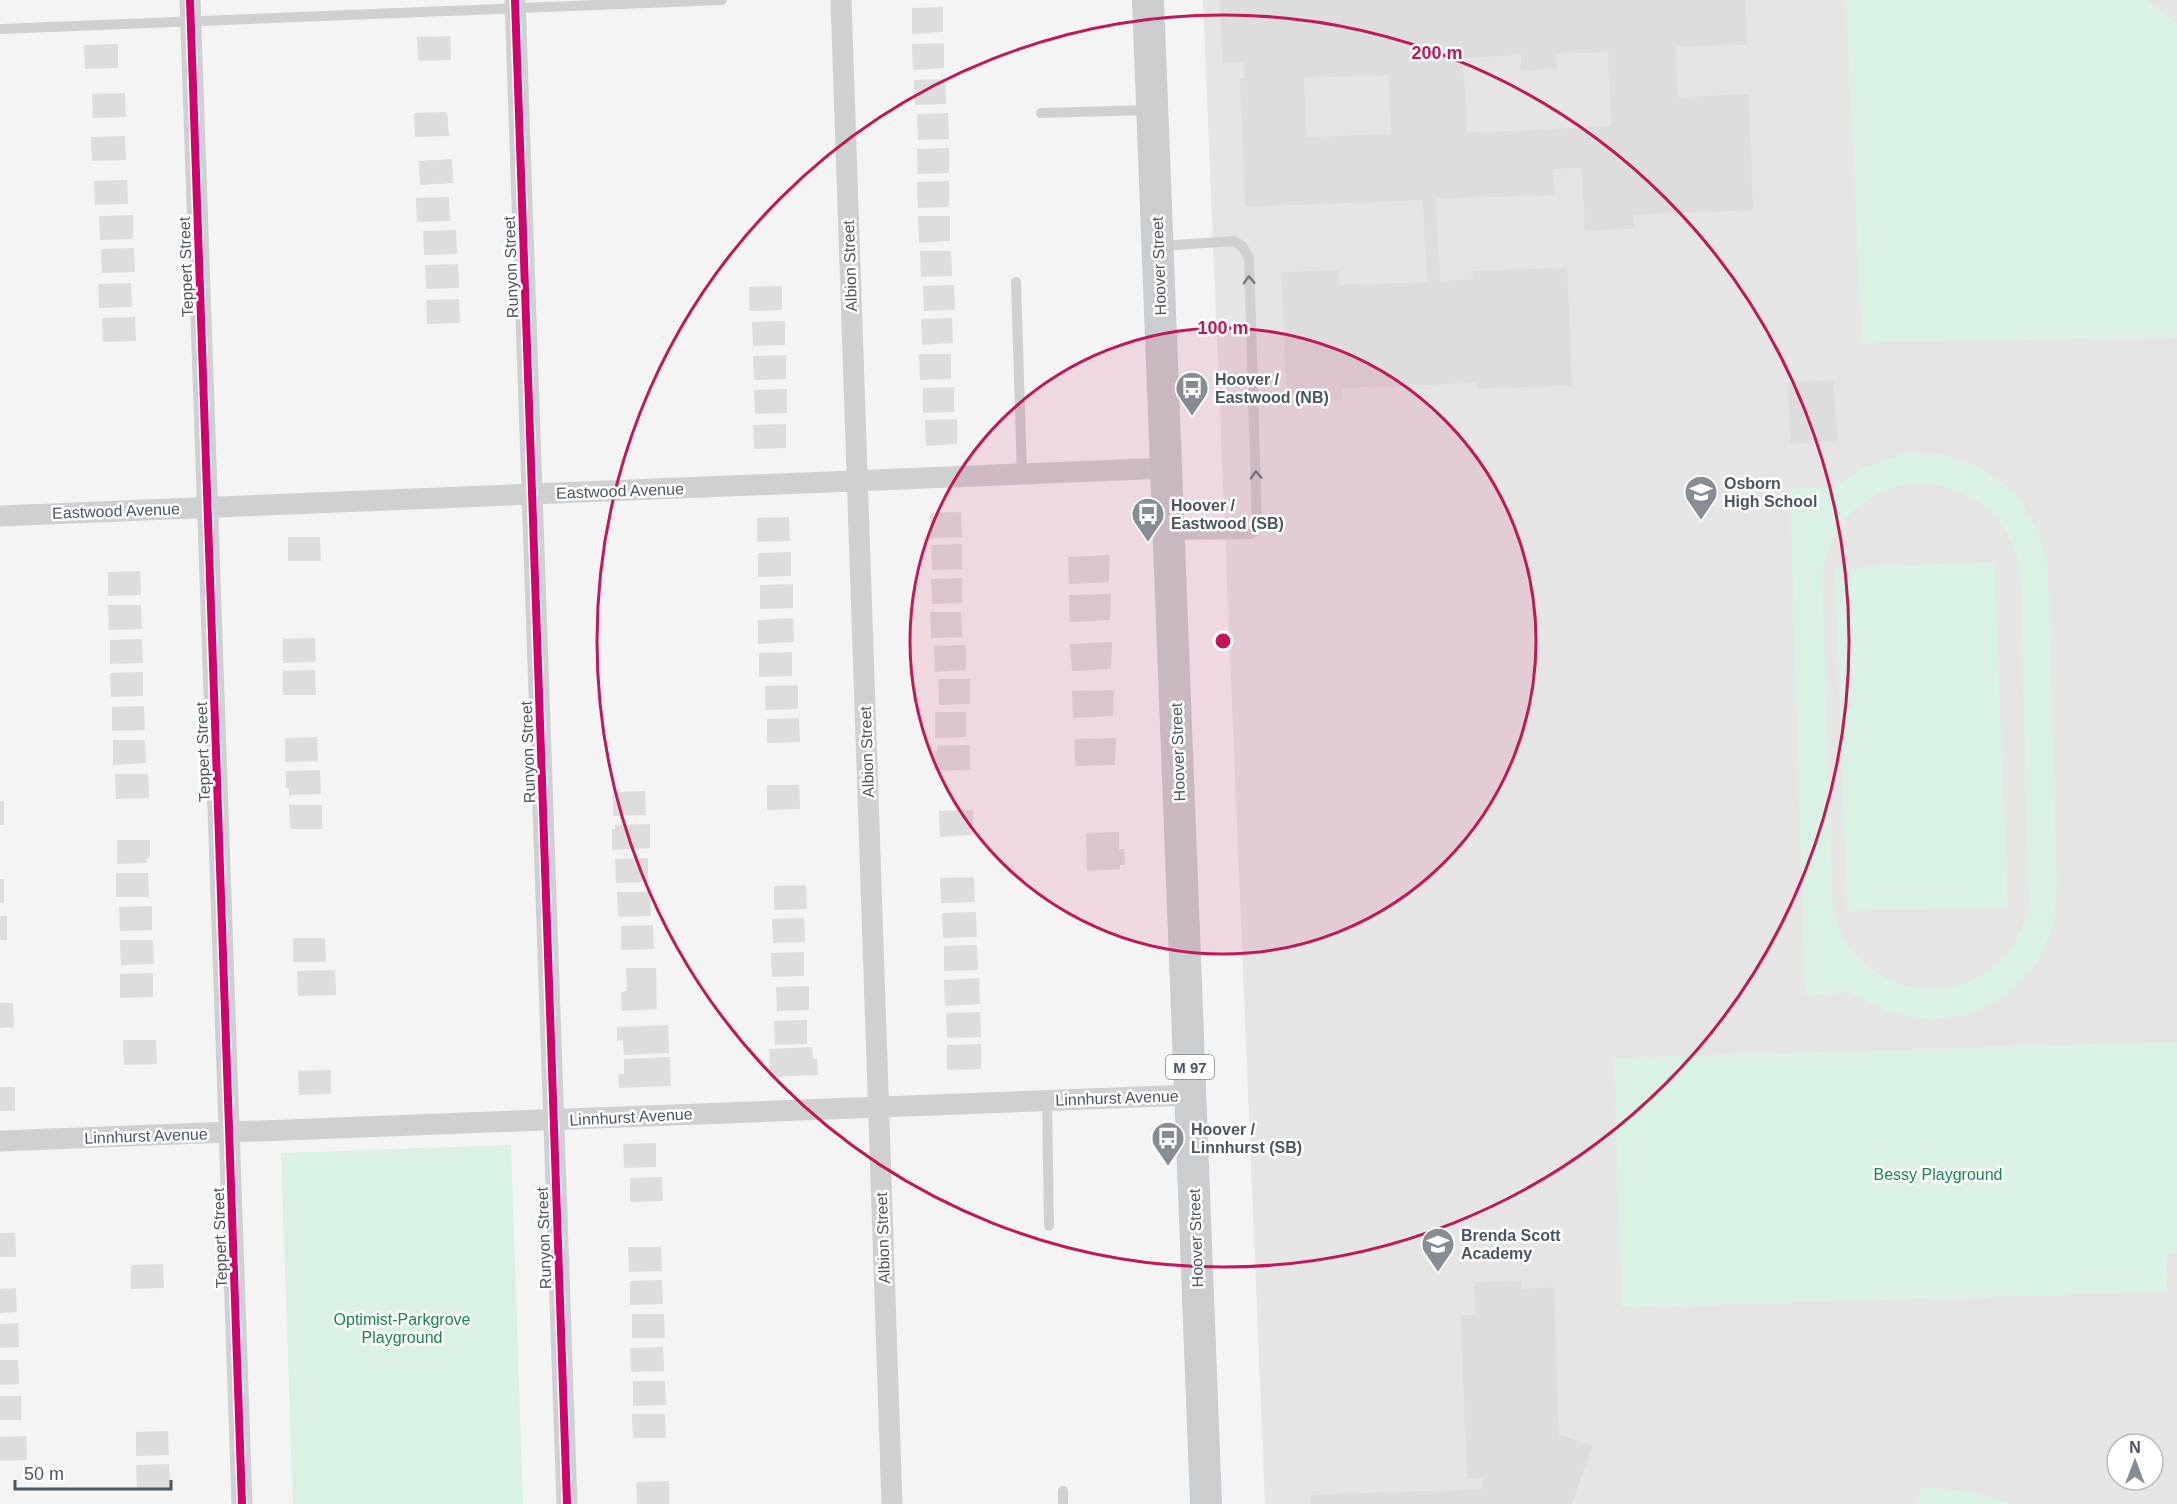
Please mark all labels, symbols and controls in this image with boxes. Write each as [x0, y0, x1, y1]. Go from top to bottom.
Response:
text: 200 m [1411, 43, 1463, 63]
street label: Runyon Street [501, 215, 521, 318]
street label: Teppert Street [176, 216, 196, 318]
street label: Hoover Street [1149, 216, 1169, 316]
street label: Albion Street [840, 219, 860, 312]
one-way arrow [1243, 275, 1256, 284]
text: 100 m [1197, 318, 1249, 338]
bus stop icon: Hoover / Eastwood (NB) [1174, 370, 1210, 417]
place label: Hoover / Eastwood (NB) [1215, 371, 1329, 406]
one-way arrow [1249, 470, 1262, 479]
school or university icon: Osborn High School [1683, 474, 1719, 521]
place label: Osborn High School [1724, 475, 1817, 510]
street label: Eastwood Avenue [556, 480, 684, 502]
bus stop icon: Hoover / Eastwood (SB) [1130, 496, 1166, 543]
place label: Hoover / Eastwood (SB) [1171, 497, 1284, 532]
street label: Eastwood Avenue [52, 500, 180, 522]
centre of rings [1213, 631, 1233, 651]
street label: Runyon Street [518, 700, 538, 803]
street label: Teppert Street [193, 701, 213, 803]
street label: Hoover Street [1168, 702, 1188, 802]
street label: Albion Street [857, 705, 877, 798]
road number: M 97 [1166, 1055, 1214, 1079]
street label: Linnhurst Avenue [1055, 1087, 1179, 1109]
street label: Linnhurst Avenue [569, 1105, 693, 1129]
bus stop icon: Hoover / Linnhurst (SB) [1150, 1120, 1186, 1167]
place label: Hoover / Linnhurst (SB) [1191, 1121, 1302, 1156]
street label: Linnhurst Avenue [84, 1125, 208, 1147]
park label: Bessy Playground [1874, 1166, 2002, 1183]
street label: Runyon Street [534, 1186, 554, 1289]
street label: Teppert Street [210, 1187, 230, 1289]
street label: Hoover Street [1186, 1188, 1206, 1288]
street label: Albion Street [873, 1191, 893, 1284]
school or university icon: Brenda Scott Academy [1420, 1226, 1456, 1273]
place label: Brenda Scott Academy [1461, 1227, 1561, 1262]
park label: Optimist-Parkgrove Playground [334, 1311, 471, 1346]
north arrow [2105, 1432, 2165, 1492]
text: N [2129, 1439, 2141, 1456]
scale bar [15, 1453, 171, 1491]
text: 50 m [24, 1464, 64, 1484]

